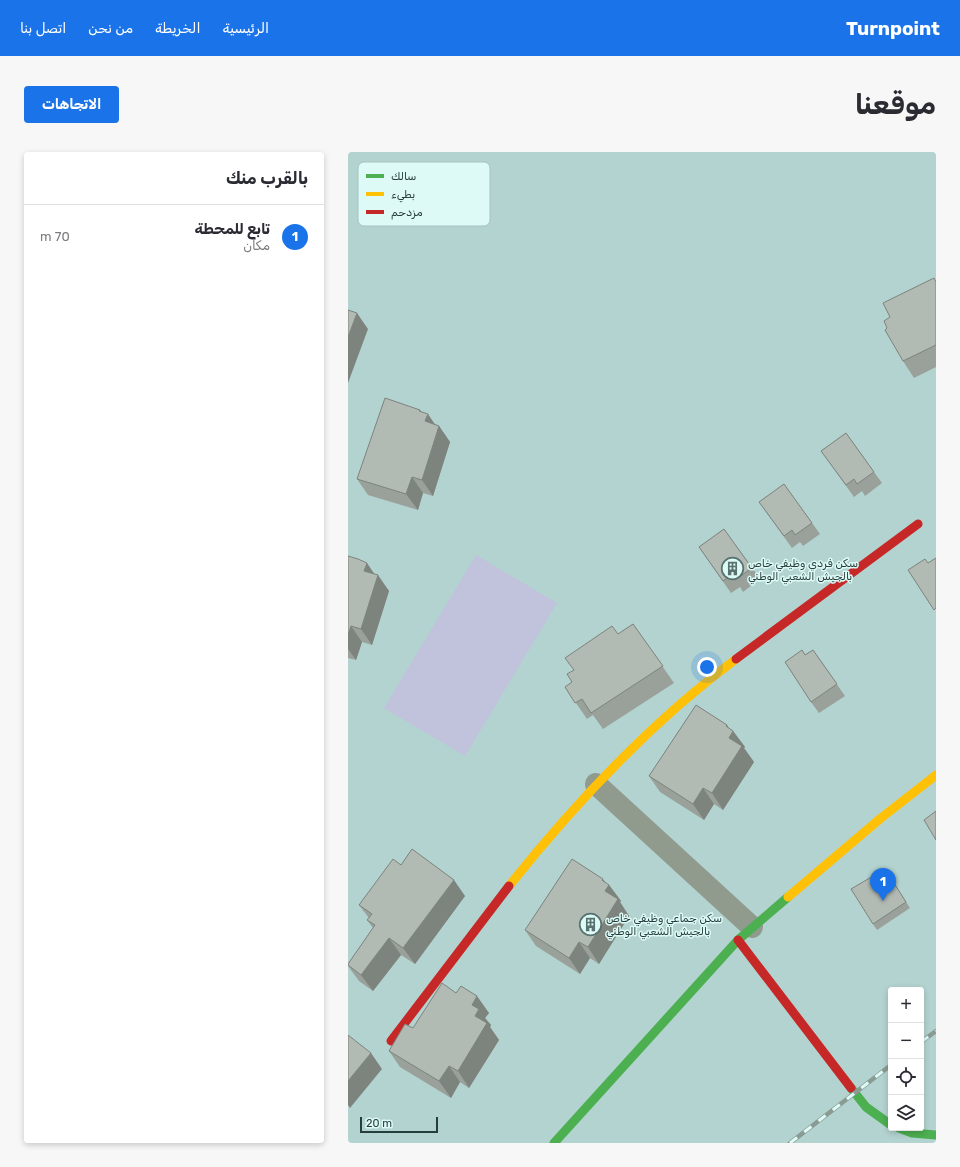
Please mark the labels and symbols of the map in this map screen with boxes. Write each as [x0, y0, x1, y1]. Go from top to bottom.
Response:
legend [358, 162, 490, 226]
text: سالك [391, 170, 416, 183]
text: بطيء [391, 188, 415, 203]
text: مزدحم [391, 206, 423, 220]
building icon: سكن فردي وظيفي خاص بالجيش الشعبي الوطني [720, 556, 746, 582]
place label: سكن فردي وظيفي خاص بالجيش الشعبي الوطني [748, 557, 858, 585]
your location [697, 657, 717, 677]
pin: 1 [870, 868, 896, 901]
building icon: سكن جماعي وظيفي خاص بالجيش الشعبي الوطني [577, 911, 603, 937]
place label: سكن جماعي وظيفي خاص بالجيش الشعبي الوطني [606, 912, 722, 940]
scale bar [360, 1115, 438, 1134]

